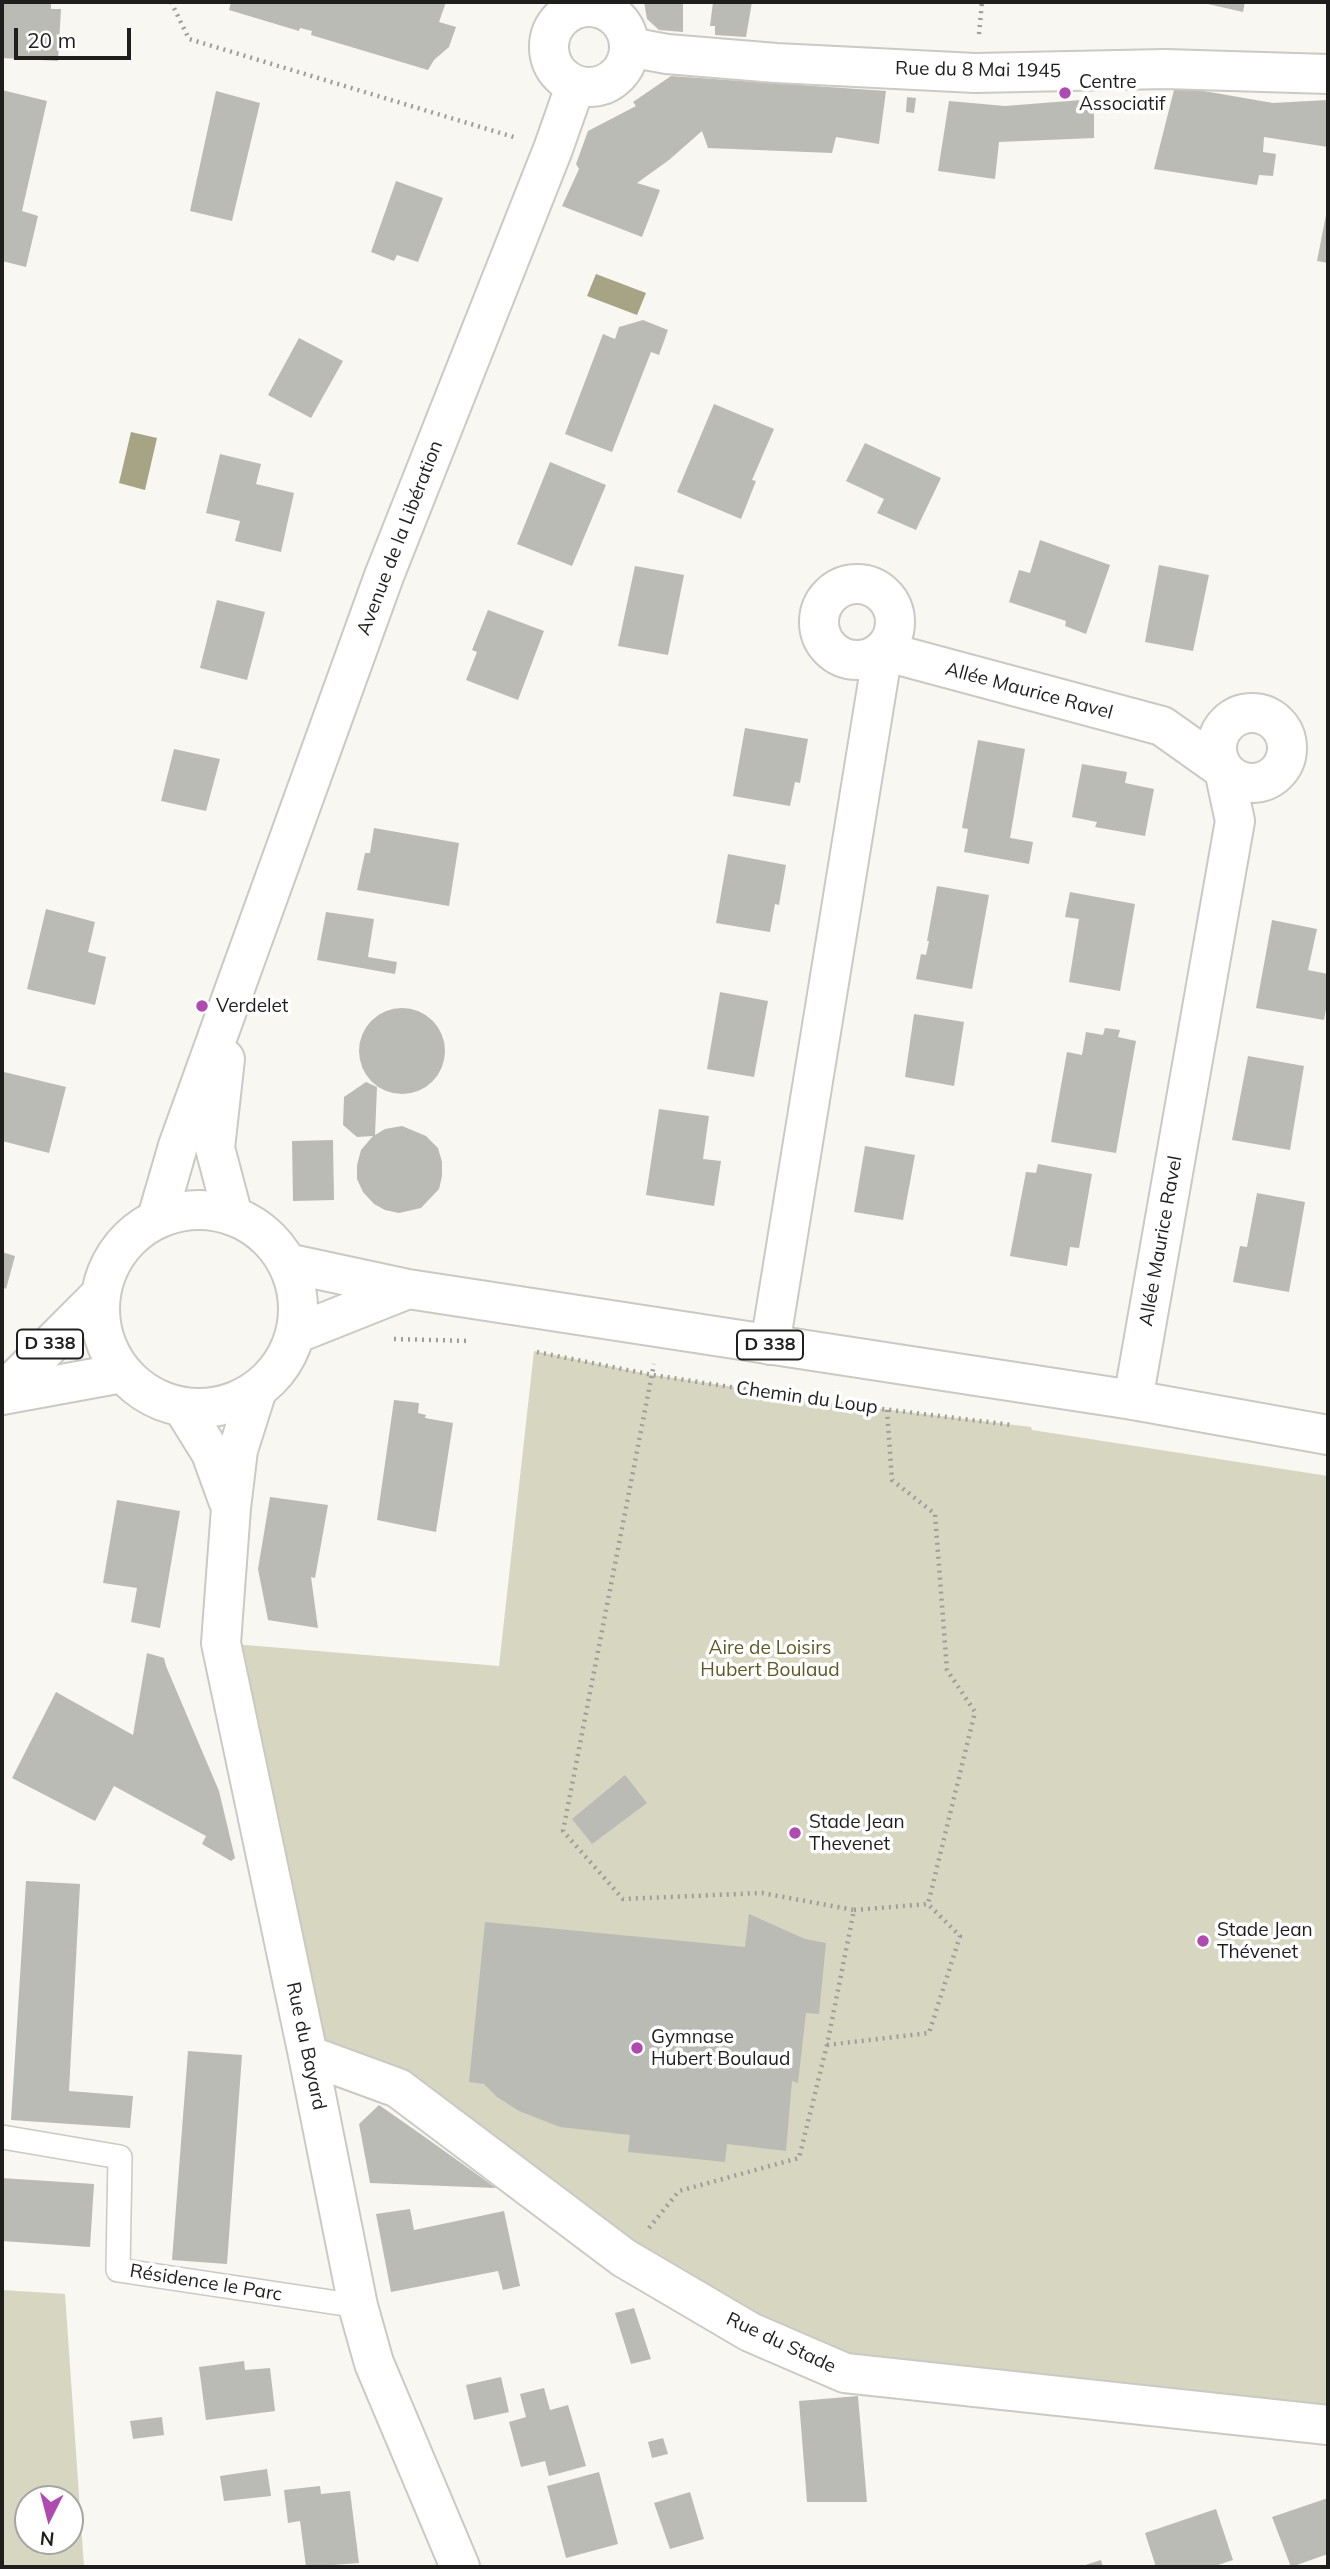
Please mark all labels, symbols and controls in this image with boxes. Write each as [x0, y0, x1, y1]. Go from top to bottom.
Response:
scale bar [18, 14, 135, 58]
text: 20 m [27, 27, 76, 53]
street label: Rue du 8 Mai 1945 [895, 57, 1061, 83]
place label: Centre Associatif [1079, 71, 1165, 115]
marker: Centre Associatif [1057, 85, 1073, 101]
street label: Avenue de la Libération [352, 437, 448, 639]
street label: Allée Maurice Ravel [943, 658, 1115, 724]
place label: Verdelet [216, 995, 288, 1017]
marker: Verdelet [194, 998, 210, 1014]
street label: Allée Maurice Ravel [1135, 1154, 1187, 1328]
road number: D 338 [17, 1330, 83, 1358]
road number: D 338 [737, 1330, 803, 1360]
street label: Chemin du Loup [735, 1377, 879, 1419]
park label: Aire de Loisirs Hubert Boulaud [700, 1637, 840, 1681]
place label: Stade Jean Thevenet [809, 1811, 905, 1855]
marker: Stade Jean Thevenet [787, 1825, 803, 1841]
place label: Stade Jean Thévenet [1217, 1919, 1313, 1963]
marker: Stade Jean Thévenet [1195, 1933, 1211, 1949]
street label: Rue du Bayard [281, 1980, 331, 2112]
place label: Gymnase Hubert Boulaud [651, 2026, 790, 2070]
marker: Gymnase Hubert Boulaud [629, 2040, 645, 2056]
street label: Résidence le Parc [128, 2260, 284, 2306]
street label: Rue du Stade [723, 2308, 839, 2378]
north arrow [14, 2485, 84, 2555]
text: N [39, 2526, 55, 2552]

